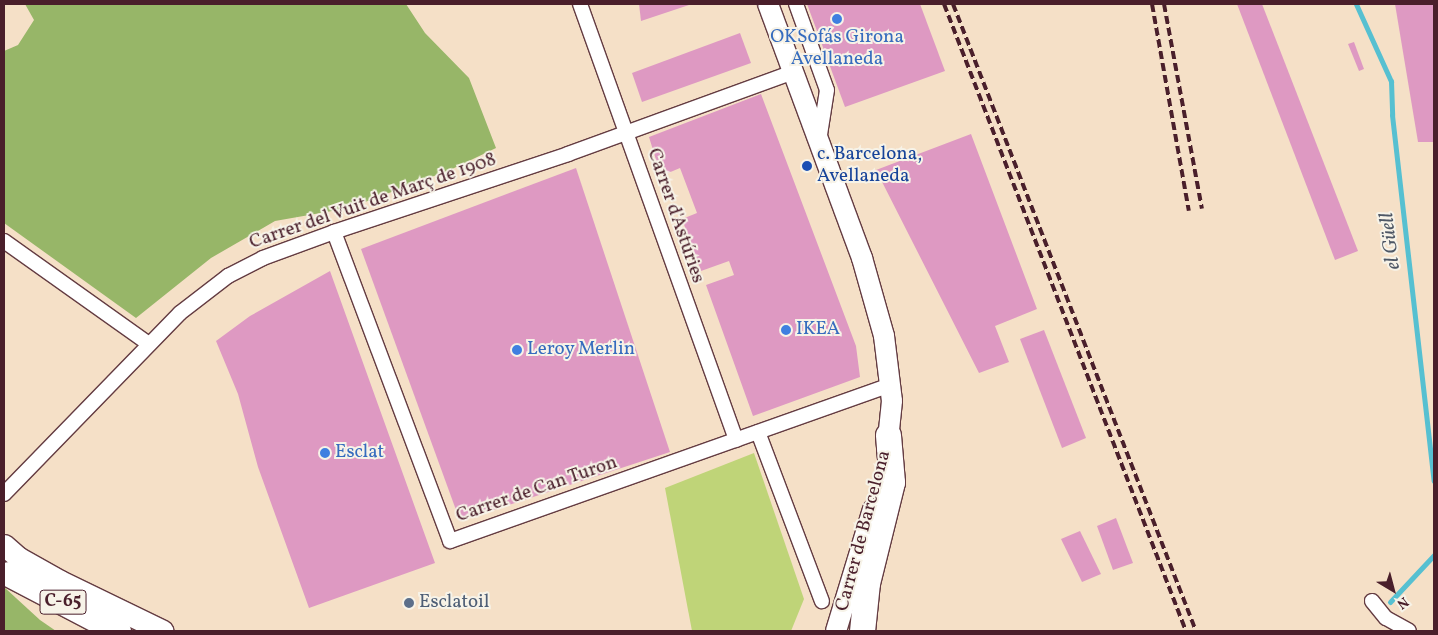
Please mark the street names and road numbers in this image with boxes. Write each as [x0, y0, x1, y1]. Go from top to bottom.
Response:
street label: Carrer d'Astúries [641, 146, 709, 286]
street label: Carrer del Vuit de Març de 1908 [246, 149, 500, 255]
street label: Carrer de Barcelona [832, 448, 896, 614]
street label: Carrer de Can Turon [453, 452, 621, 528]
road number: C-65 [39, 586, 87, 618]

